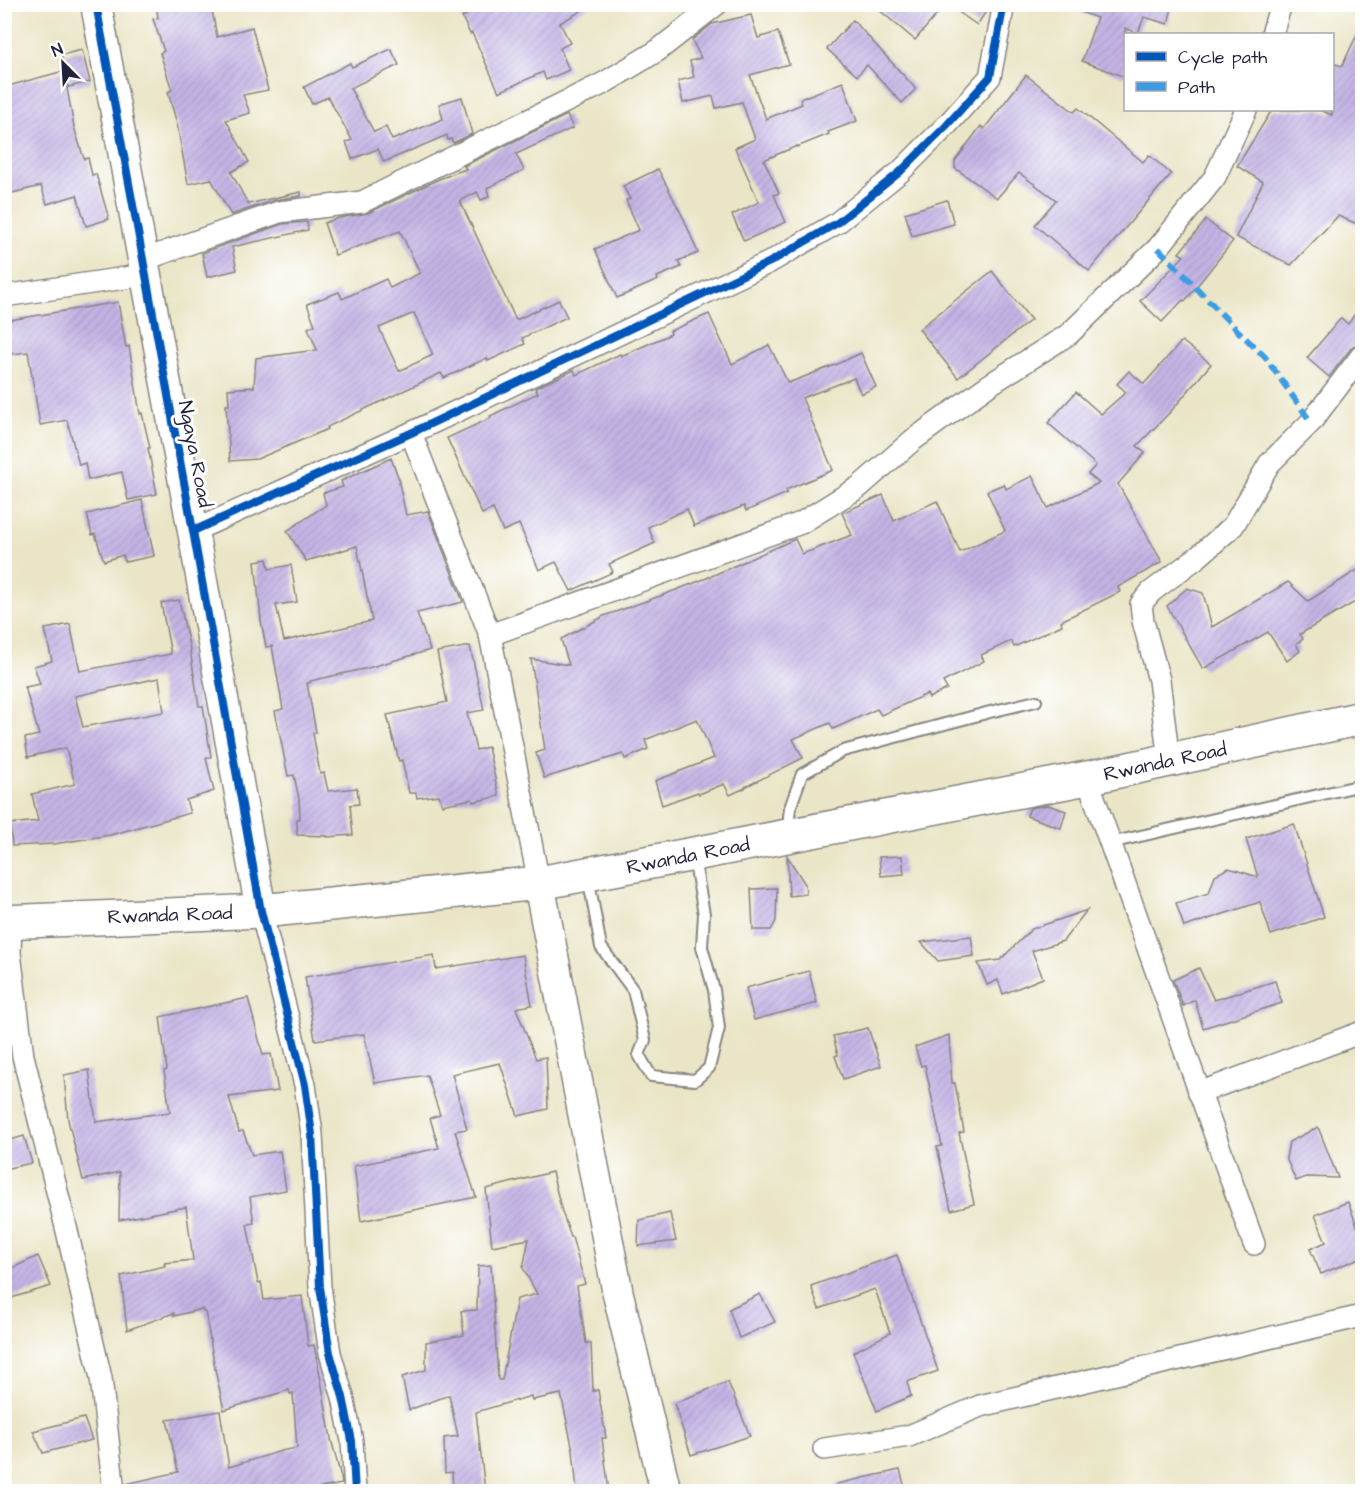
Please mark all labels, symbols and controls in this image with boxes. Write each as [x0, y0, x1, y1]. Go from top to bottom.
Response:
north arrow [33, 33, 93, 93]
legend [1124, 33, 1334, 111]
text: N [48, 38, 66, 62]
text: Cycle path [1178, 45, 1267, 71]
text: Path [1178, 75, 1215, 100]
street label: Ngaya Road [170, 398, 219, 510]
street label: Rwanda Road [1101, 735, 1229, 789]
street label: Rwanda Road [624, 830, 752, 882]
street label: Rwanda Road [107, 899, 233, 931]

